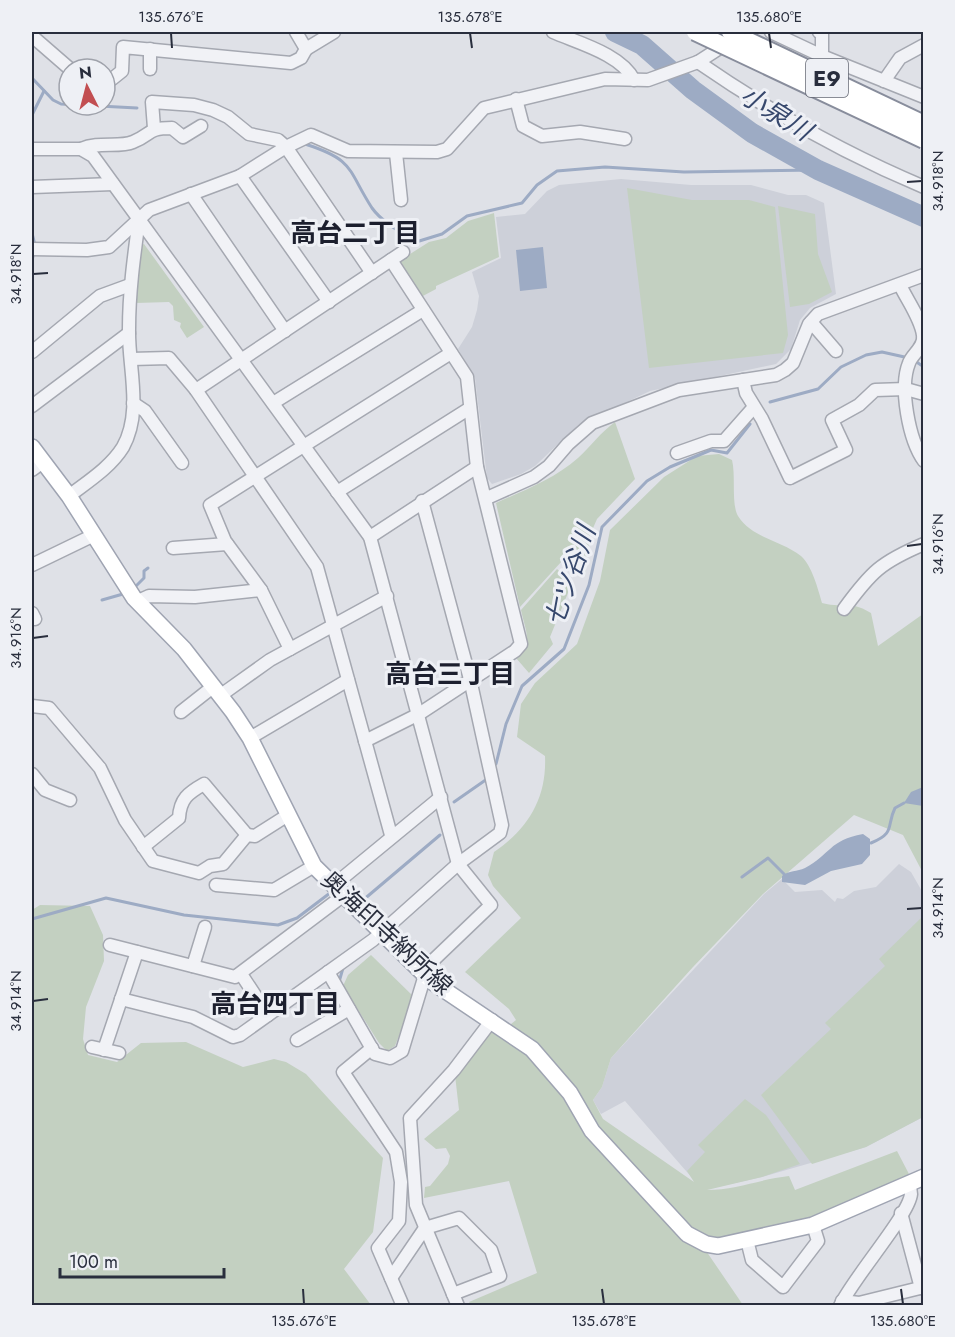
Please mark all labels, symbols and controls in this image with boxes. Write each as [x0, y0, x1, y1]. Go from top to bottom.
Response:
text: 135.676°E [138, 6, 204, 28]
text: 135.678°E [437, 6, 503, 28]
text: 135.680°E [736, 6, 802, 28]
north arrow [57, 57, 117, 117]
road number: E9 [806, 59, 848, 97]
text: N [78, 60, 93, 85]
water label: 小泉川 [733, 76, 822, 151]
text: 34.918°N [927, 151, 949, 211]
district label: 高台二丁目 [290, 214, 420, 252]
text: 34.918°N [5, 244, 27, 304]
text: 34.916°N [927, 513, 949, 575]
water label: 七ツ谷川 [535, 518, 606, 631]
text: 34.916°N [5, 607, 27, 669]
district label: 高台三丁目 [385, 655, 515, 693]
street label: 奥海印寺納所線 [314, 863, 461, 1003]
text: 34.914°N [927, 877, 949, 939]
text: 34.914°N [5, 970, 27, 1032]
district label: 高台四丁目 [210, 985, 340, 1023]
scale bar [60, 1241, 224, 1279]
text: 100 m [69, 1249, 118, 1275]
text: 135.676°E [271, 1310, 337, 1332]
text: 135.678°E [571, 1310, 637, 1332]
text: 135.680°E [870, 1310, 936, 1332]

